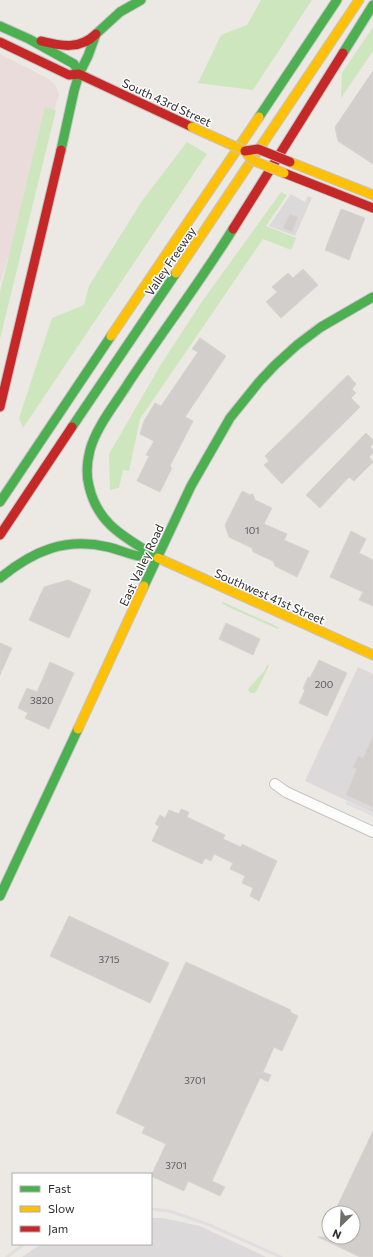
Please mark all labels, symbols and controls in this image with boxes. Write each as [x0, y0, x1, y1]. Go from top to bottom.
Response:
street label: South 43rd Street [120, 75, 214, 129]
street label: Valley Freeway [142, 224, 198, 298]
street label: East Valley Road [116, 522, 166, 608]
house number: 101 [244, 524, 260, 536]
street label: Southwest 41st Street [213, 565, 327, 627]
house number: 200 [315, 678, 333, 690]
house number: 3820 [30, 694, 54, 706]
house number: 3715 [99, 953, 120, 965]
house number: 3701 [184, 1074, 206, 1086]
house number: 3701 [165, 1159, 187, 1171]
legend [12, 1173, 152, 1245]
text: Fast [48, 1181, 71, 1195]
text: Slow [48, 1201, 75, 1215]
north arrow [321, 1205, 361, 1245]
text: Jam [48, 1221, 68, 1236]
text: N [330, 1227, 343, 1242]

